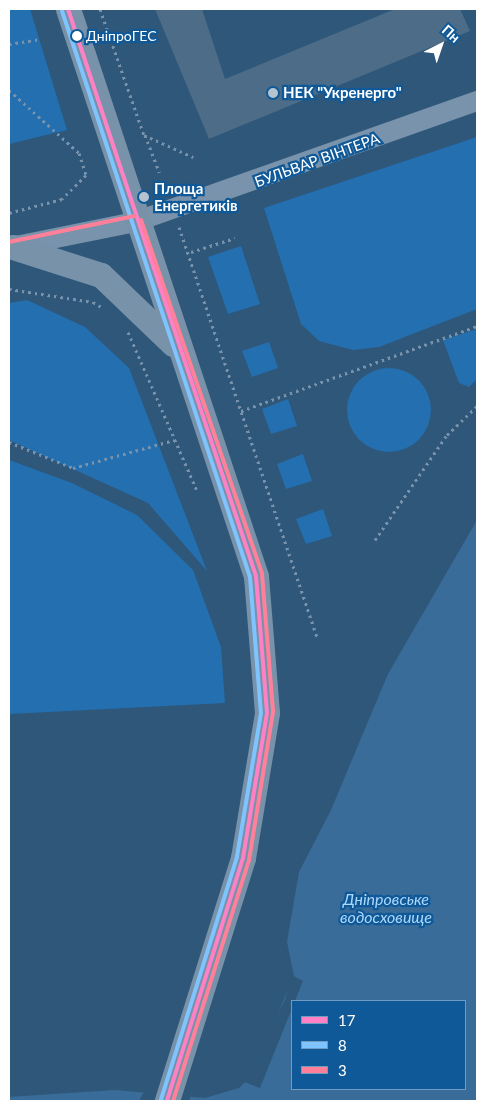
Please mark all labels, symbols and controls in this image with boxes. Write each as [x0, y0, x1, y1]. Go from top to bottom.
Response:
north arrow [416, 20, 466, 70]
text: Пн [439, 21, 464, 46]
place label: ДніпроГЕС [86, 28, 157, 44]
marker: ДніпроГЕС [72, 31, 82, 41]
place label: НЕК "Укренерго" [283, 84, 402, 102]
marker: НЕК "Укренерго" [267, 87, 279, 99]
street label: БУЛЬВАР ВІНТЕРА [252, 129, 382, 191]
place label: Площа Енергетиків [154, 179, 237, 214]
marker: Площа Енергетиків [138, 191, 150, 203]
water label: Дніпровське водосховище [340, 889, 432, 927]
legend [291, 1000, 466, 1090]
text: 17 [338, 1011, 355, 1029]
text: 8 [338, 1036, 347, 1054]
text: 3 [338, 1061, 347, 1079]

